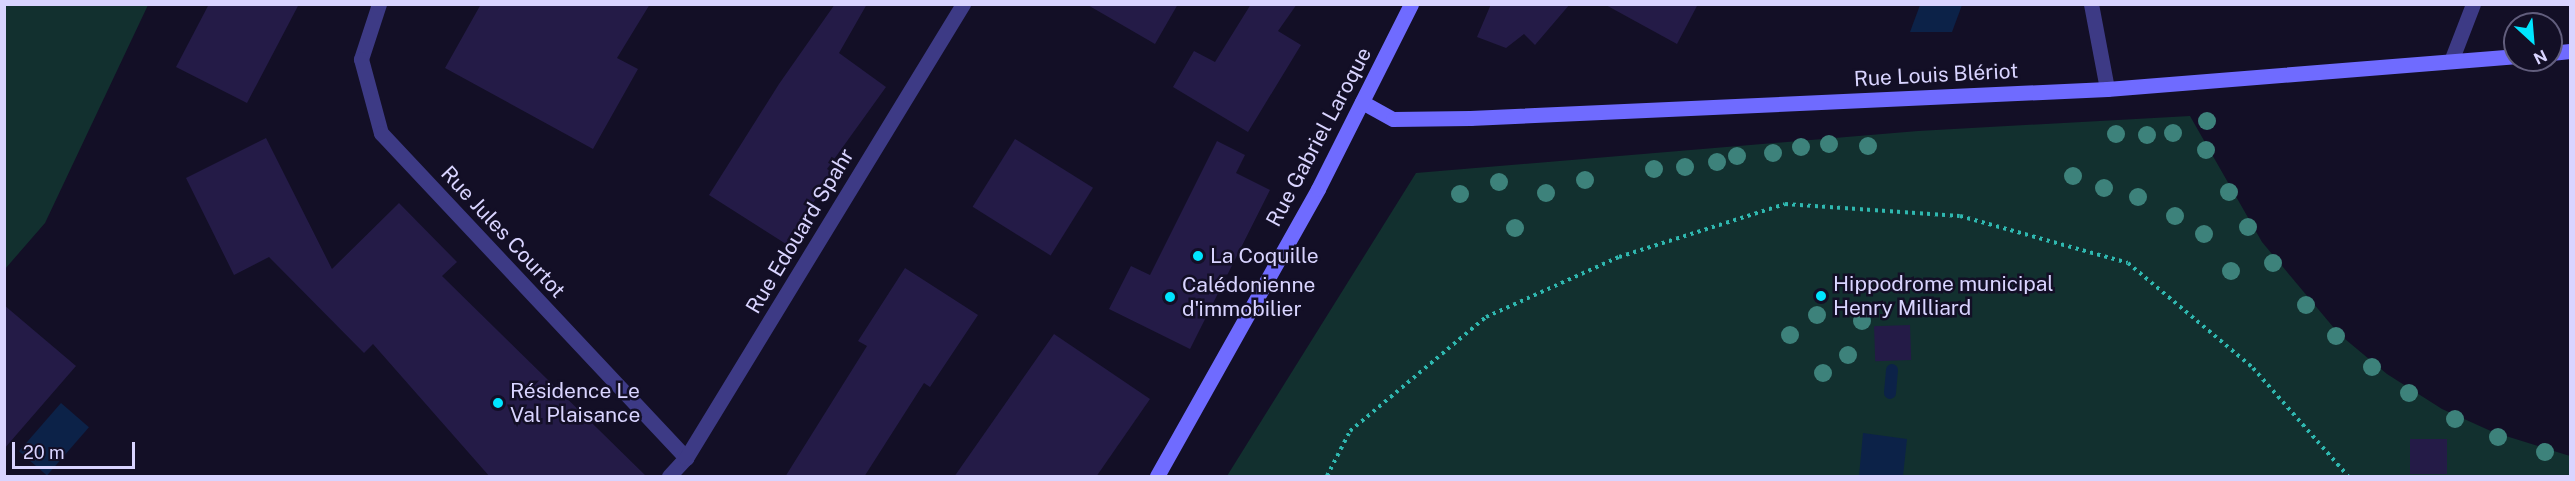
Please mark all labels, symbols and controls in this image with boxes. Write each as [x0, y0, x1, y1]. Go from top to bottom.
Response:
north arrow [2503, 12, 2563, 72]
street label: Rue Gabriel Laroque [1261, 43, 1377, 231]
text: N [2530, 46, 2550, 68]
street label: Rue Louis Blériot [1853, 58, 2019, 92]
street label: Rue Edouard Spahr [741, 144, 859, 318]
street label: Rue Jules Courtot [435, 161, 571, 303]
place label: La Coquille [1210, 243, 1319, 269]
marker: La Coquille [1191, 249, 1205, 263]
place label: Hippodrome municipal Henry Milliard [1833, 271, 2054, 321]
place label: Calédonienne d'immobilier [1182, 272, 1315, 322]
marker: Hippodrome municipal Henry Milliard [1814, 289, 1828, 303]
marker: Calédonienne d'immobilier [1163, 290, 1177, 304]
place label: Résidence Le Val Plaisance [510, 378, 640, 428]
marker: Résidence Le Val Plaisance [491, 396, 505, 410]
scale bar [15, 430, 138, 468]
text: 20 m [23, 442, 65, 463]

